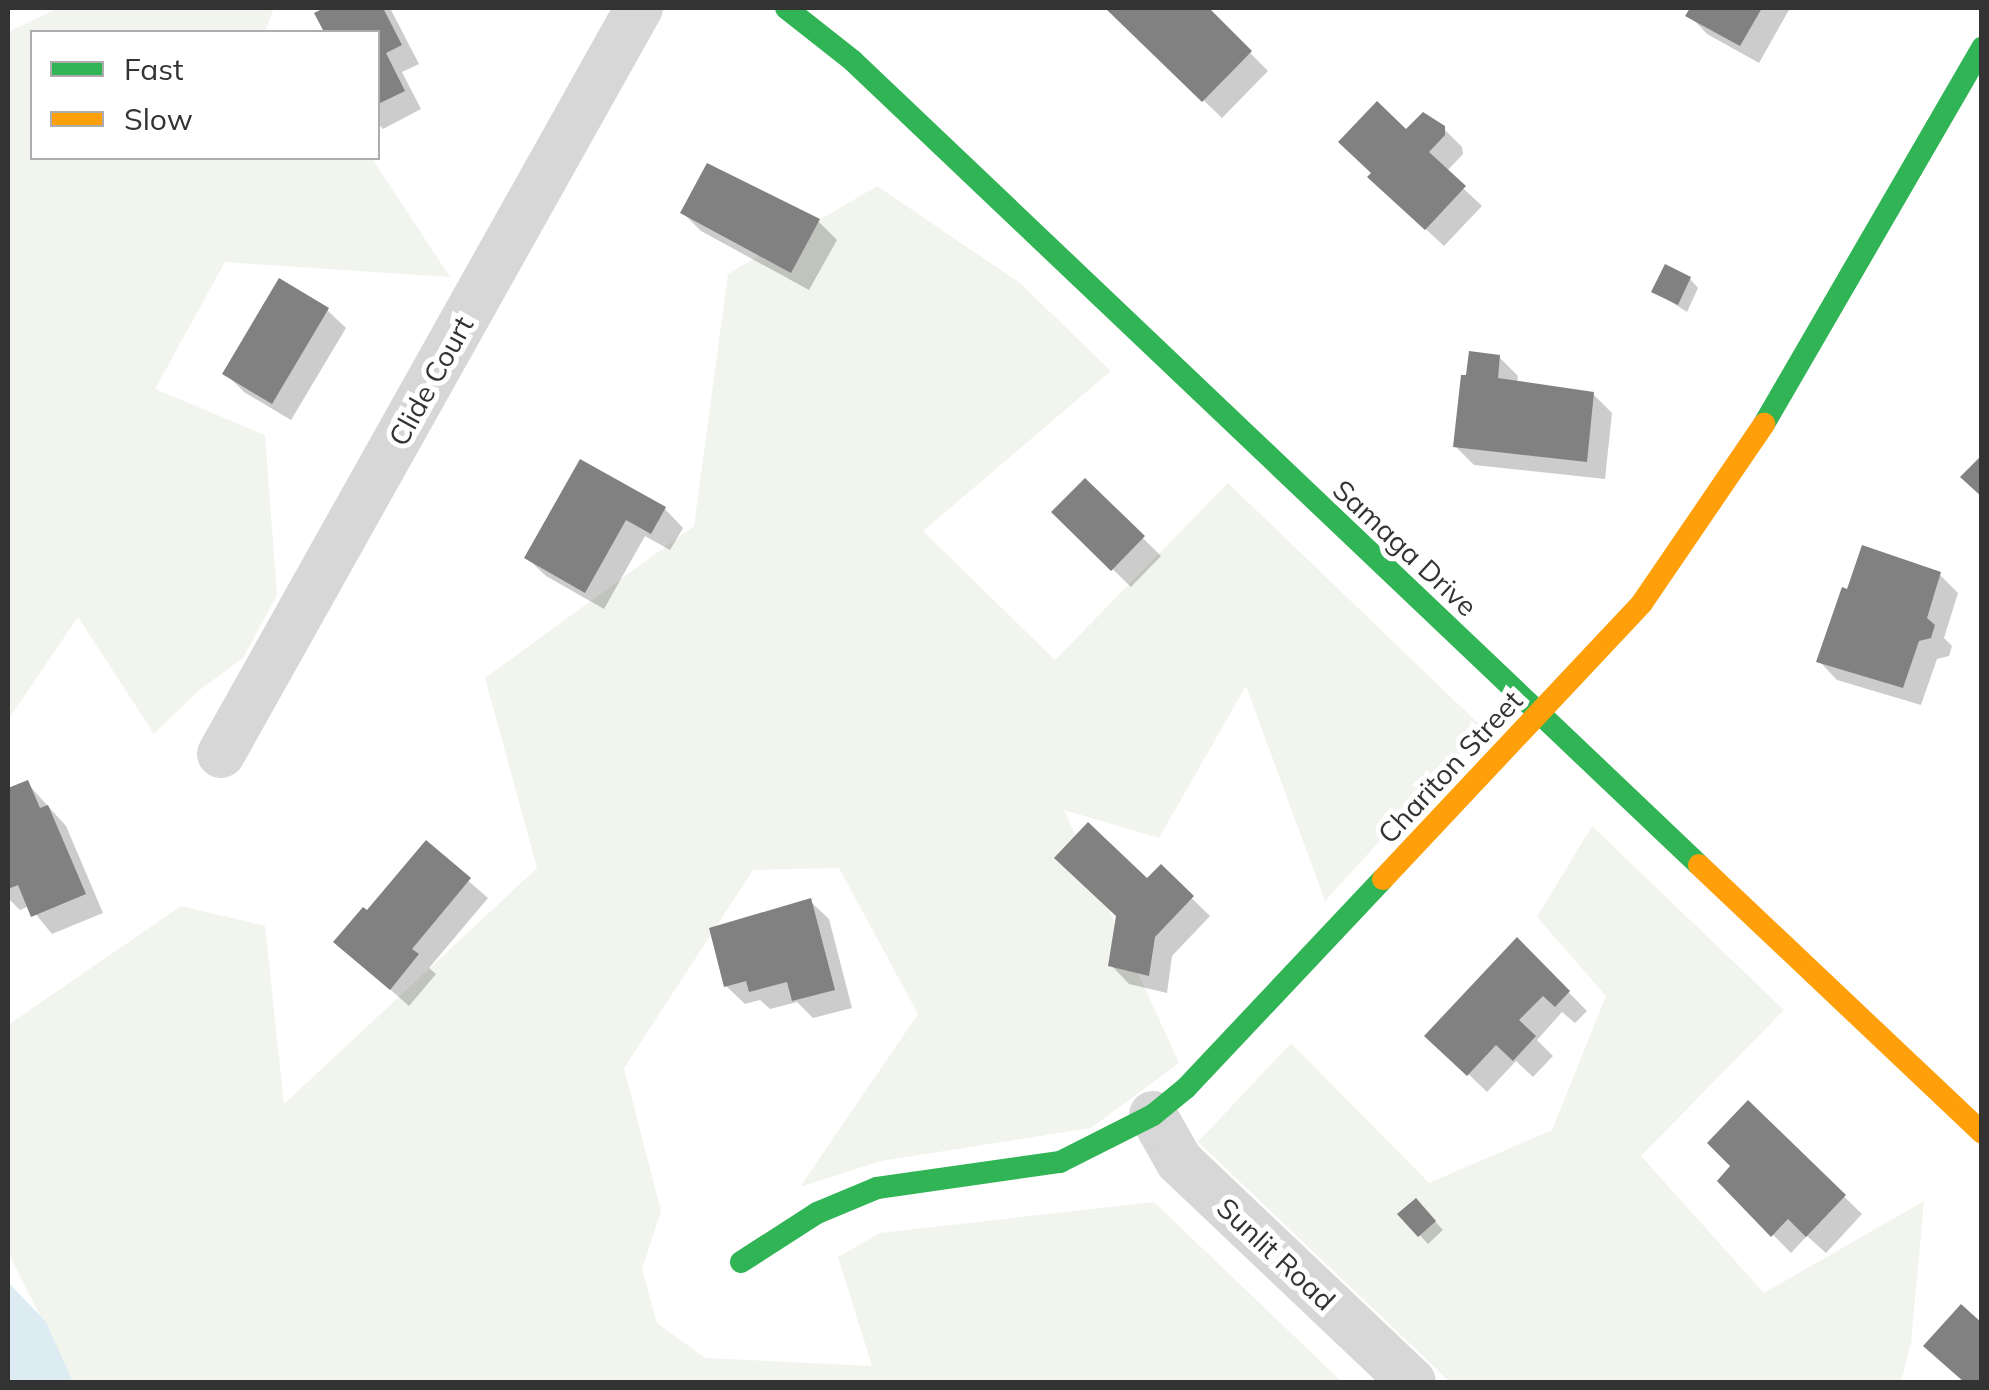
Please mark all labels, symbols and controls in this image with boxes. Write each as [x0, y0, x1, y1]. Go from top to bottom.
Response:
legend [30, 30, 380, 160]
text: Fast [124, 50, 184, 88]
text: Slow [124, 100, 193, 138]
street label: Clide Court [382, 310, 480, 452]
street label: Samaga Drive [1326, 473, 1484, 623]
street label: Chariton Street [1371, 684, 1529, 850]
street label: Sunlit Road [1210, 1191, 1342, 1317]

